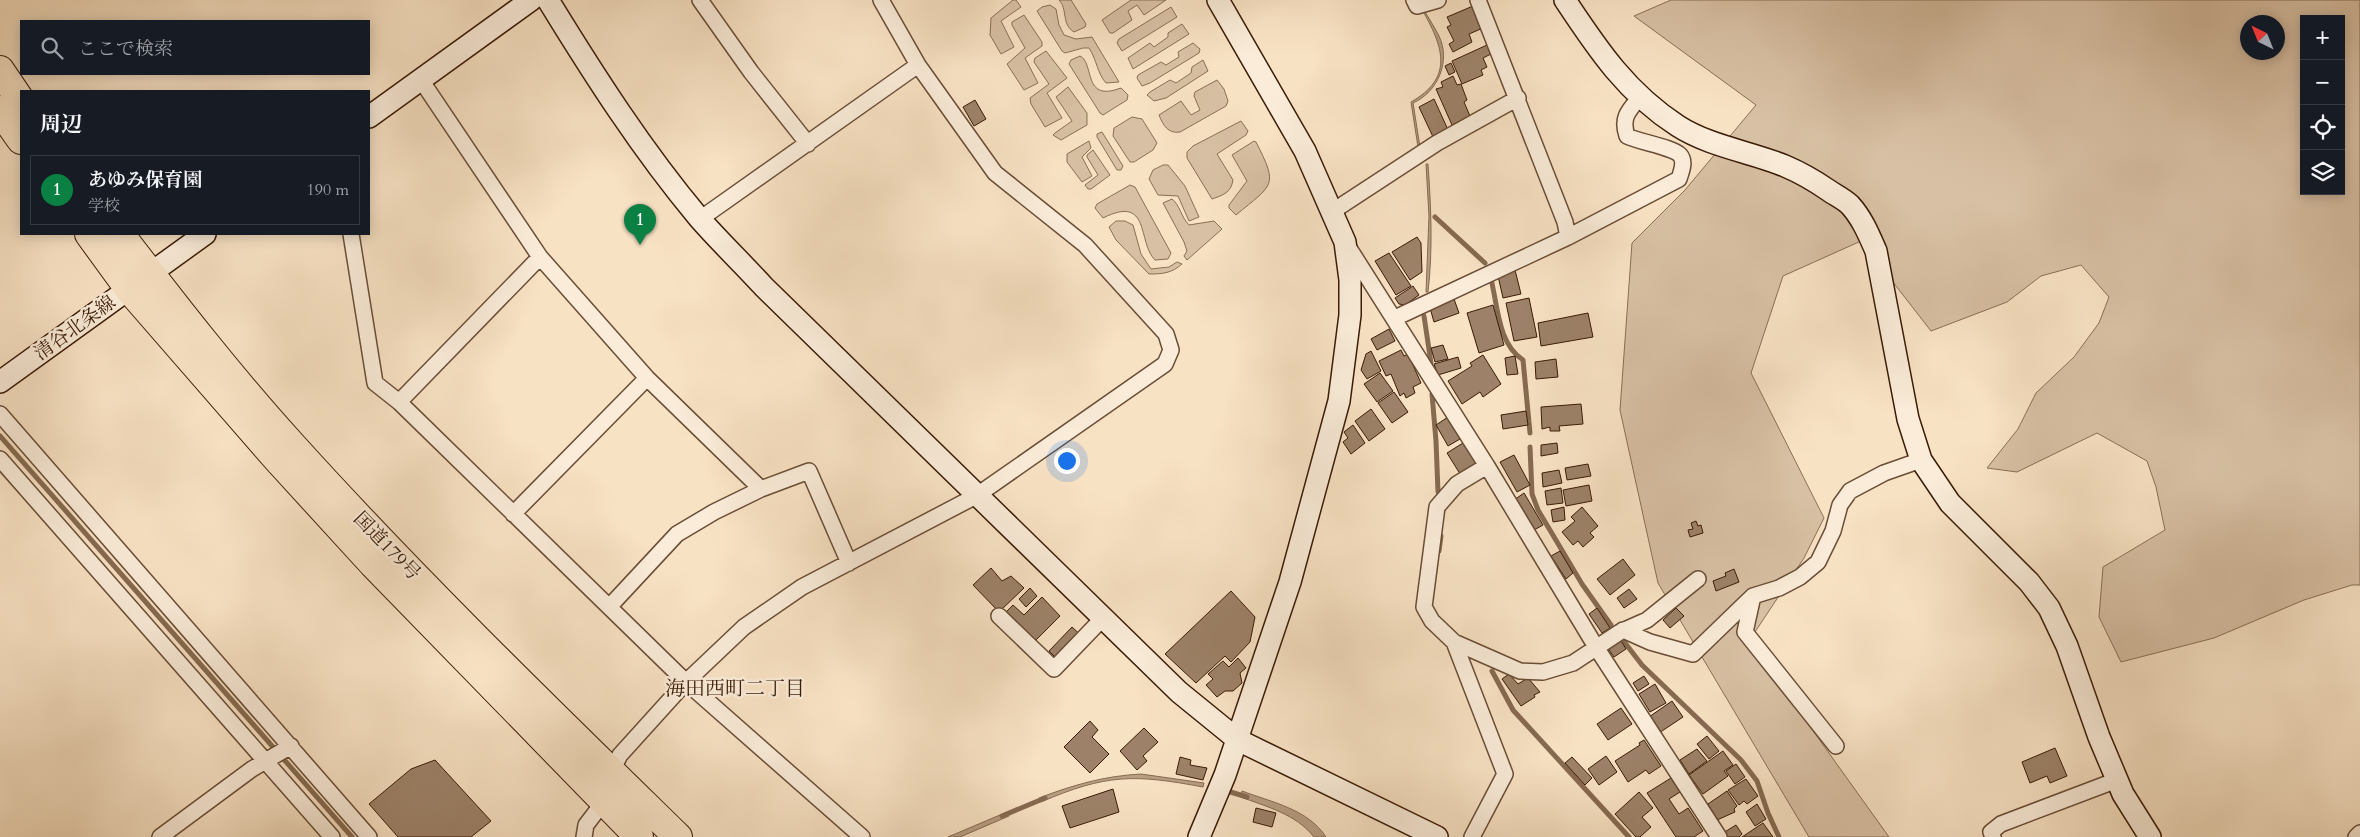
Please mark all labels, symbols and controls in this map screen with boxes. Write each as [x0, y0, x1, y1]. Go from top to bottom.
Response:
north arrow [2240, 15, 2285, 60]
map controls [2300, 15, 2345, 195]
button: + [2300, 15, 2345, 60]
search box [20, 20, 370, 75]
icon: search [38, 34, 66, 62]
text: ここで検索 [78, 36, 173, 62]
button: − [2300, 60, 2345, 105]
button: locate [2300, 105, 2345, 150]
text: 周辺 [40, 110, 82, 139]
button: layers [2300, 150, 2345, 195]
text: あゆみ保育園 [88, 167, 202, 193]
text: 1 [53, 179, 61, 201]
text: 190 m [307, 179, 349, 201]
text: 学校 [88, 195, 120, 217]
pin: 1 [624, 204, 656, 245]
street label: 清谷北条線 [29, 290, 121, 366]
your location [1054, 448, 1080, 474]
street label: 国道179号 [348, 506, 426, 586]
district label: 海田西町二丁目 [665, 675, 805, 702]

